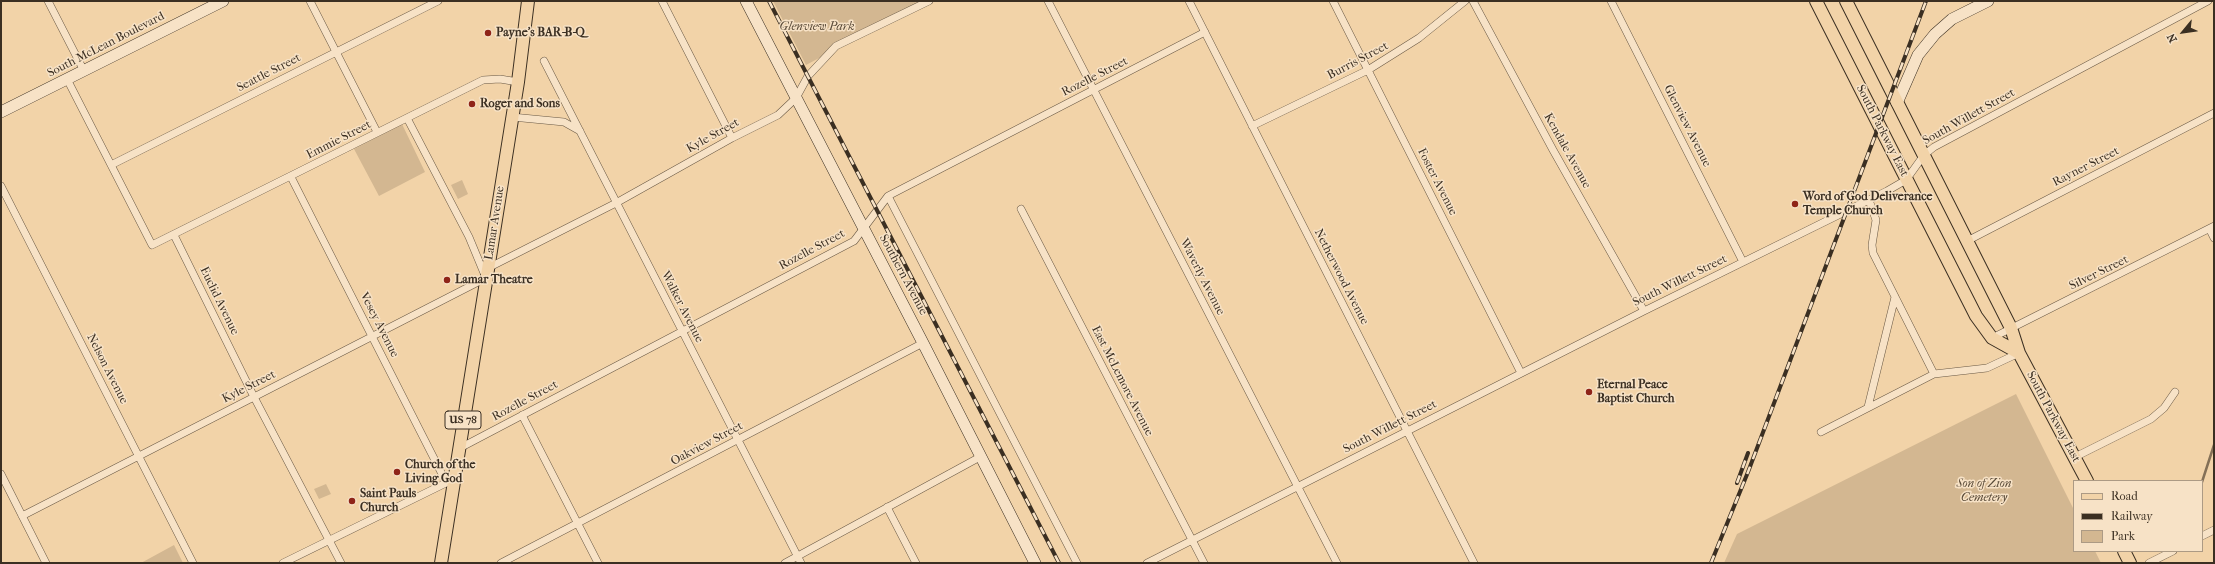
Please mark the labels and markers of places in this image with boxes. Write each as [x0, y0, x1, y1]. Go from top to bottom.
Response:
place label: Payne's BAR-B-Q [496, 26, 585, 40]
marker: Payne's BAR-B-Q [483, 28, 493, 38]
place label: Roger and Sons [480, 97, 560, 111]
marker: Roger and Sons [467, 99, 477, 109]
place label: Word of God Deliverance Temple Church [1803, 190, 1932, 218]
marker: Word of God Deliverance Temple Church [1790, 199, 1800, 209]
place label: Lamar Theatre [455, 273, 533, 287]
marker: Lamar Theatre [442, 275, 452, 285]
place label: Eternal Peace Baptist Church [1597, 378, 1674, 406]
marker: Eternal Peace Baptist Church [1584, 387, 1594, 397]
place label: Church of the Living God [405, 458, 475, 486]
marker: Church of the Living God [392, 467, 402, 477]
place label: Saint Pauls Church [360, 487, 416, 515]
marker: Saint Pauls Church [347, 496, 357, 506]

